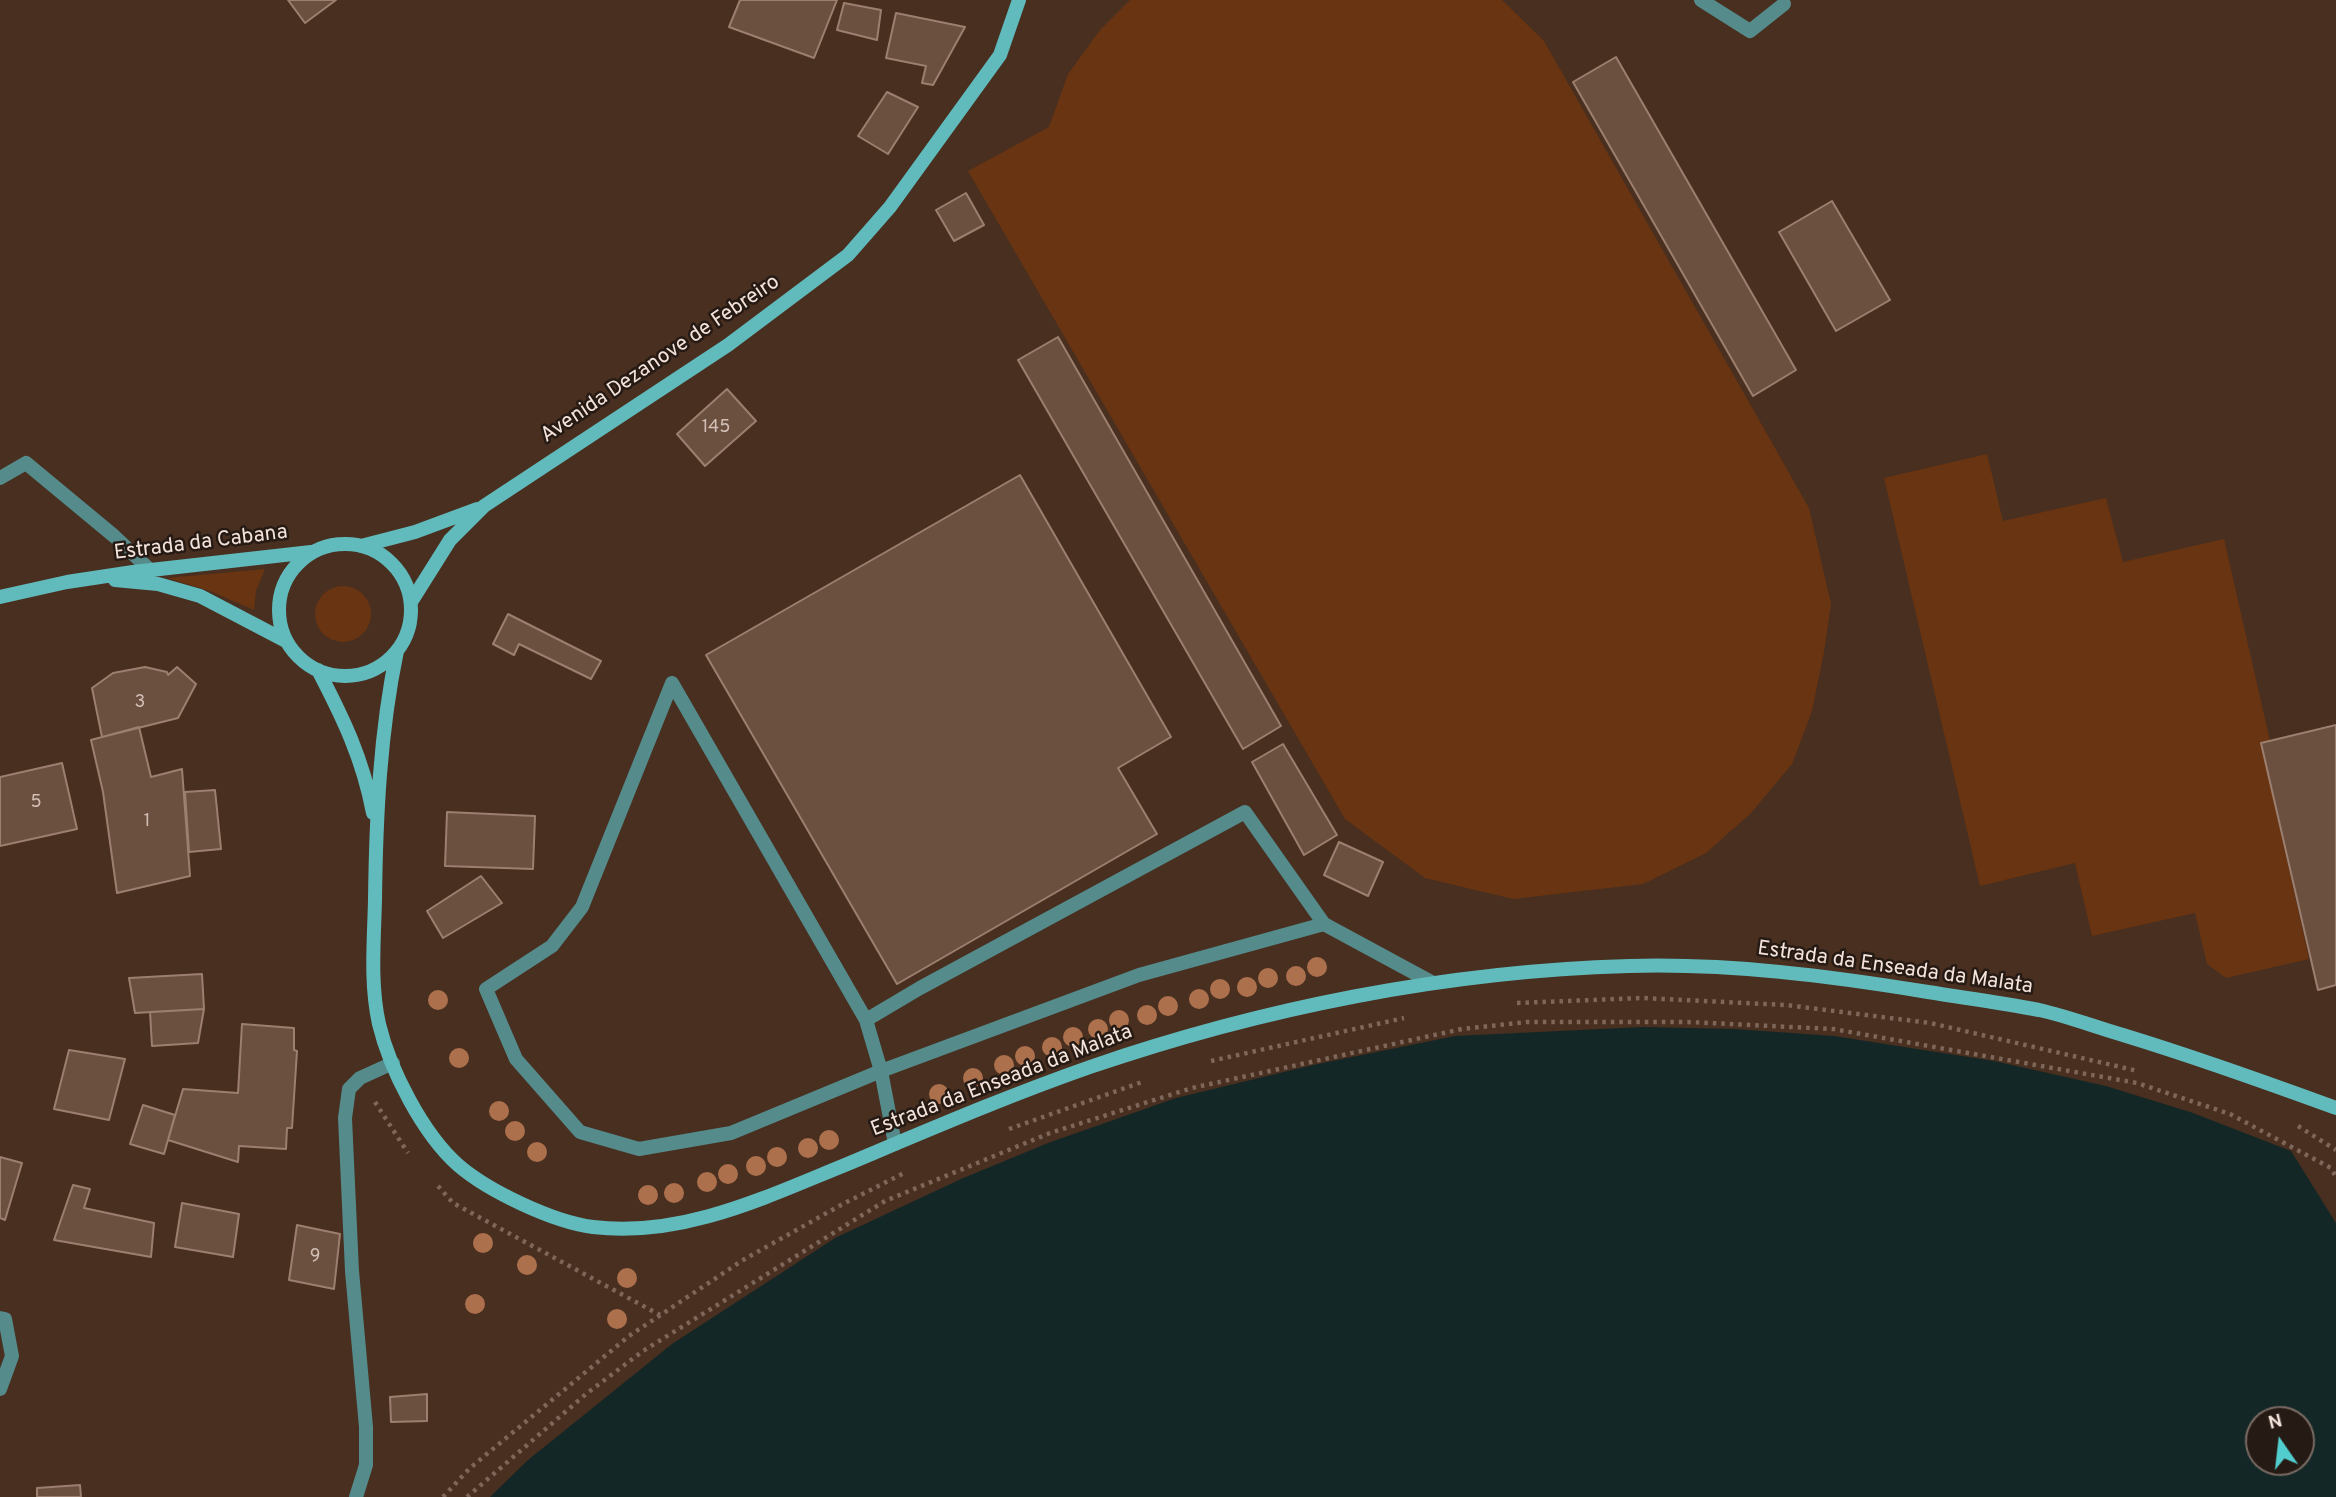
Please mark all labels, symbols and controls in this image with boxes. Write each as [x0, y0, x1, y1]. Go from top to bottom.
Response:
street label: Avenida Dezanove de Febreiro [537, 270, 785, 450]
house number: 145 [702, 417, 730, 439]
street label: Estrada da Cabana [113, 521, 289, 567]
house number: 3 [135, 692, 145, 714]
house number: 5 [30, 792, 42, 814]
house number: 1 [144, 811, 150, 833]
street label: Estrada da Enseada da Malata [1756, 937, 2034, 1001]
street label: Estrada da Enseada da Malata [868, 1020, 1136, 1144]
house number: 9 [310, 1246, 320, 1268]
north arrow [2245, 1406, 2315, 1476]
text: N [2266, 1409, 2285, 1436]

